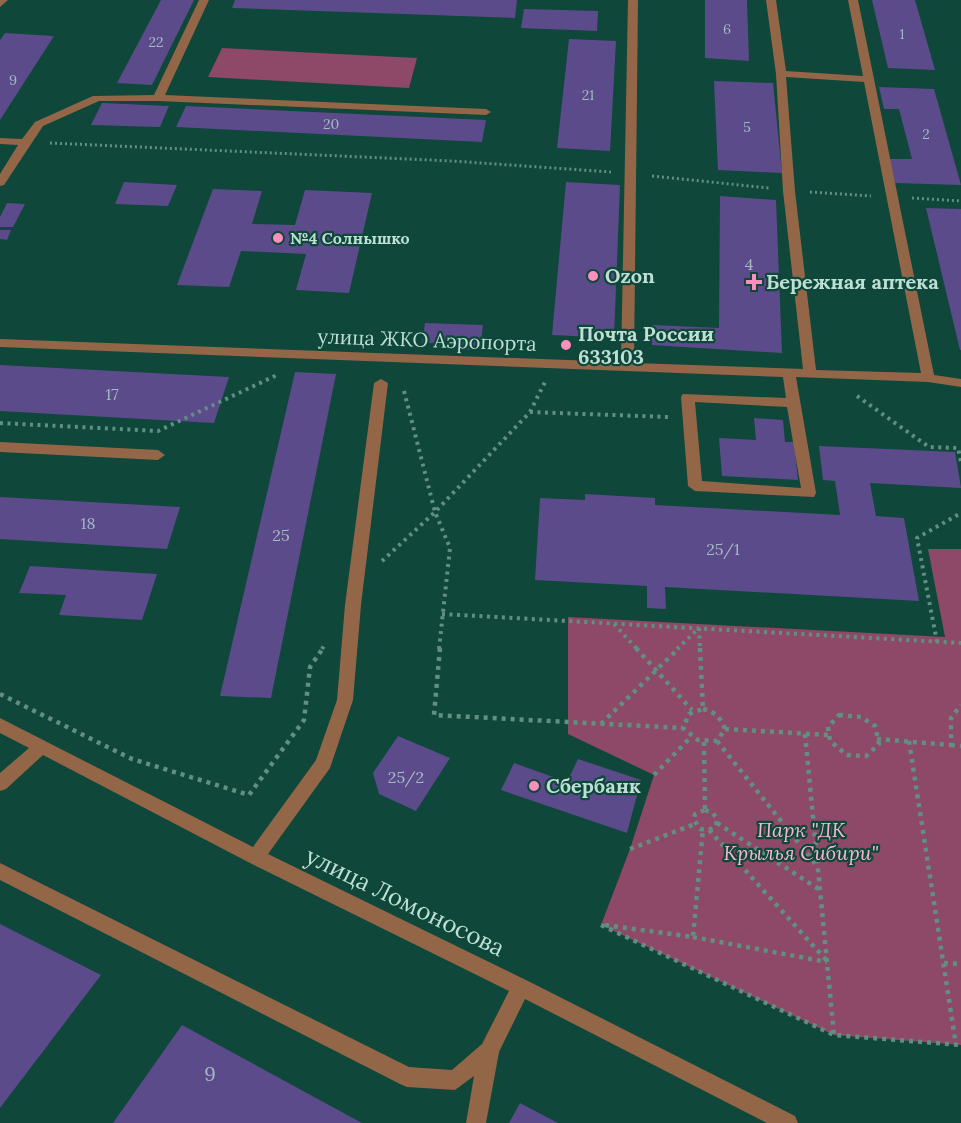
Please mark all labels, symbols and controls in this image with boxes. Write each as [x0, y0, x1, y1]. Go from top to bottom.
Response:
house number: 6 [723, 20, 731, 38]
house number: 1 [899, 25, 905, 43]
house number: 22 [148, 33, 164, 51]
house number: 9 [9, 71, 17, 89]
house number: 21 [582, 86, 594, 104]
house number: 20 [323, 115, 339, 133]
house number: 5 [743, 118, 751, 136]
house number: 2 [922, 125, 930, 143]
place label: №4 Солнышко [290, 228, 410, 248]
marker: №4 Солнышко [271, 231, 285, 245]
house number: 4 [745, 254, 754, 274]
place label: Ozon [605, 263, 655, 288]
marker: Ozon [586, 269, 600, 283]
place label: Бережная аптека [766, 269, 939, 294]
marker: Бережная аптека [747, 275, 761, 289]
place label: Почта России 633103 [578, 321, 714, 369]
street label: улица ЖКО Аэропорта [317, 323, 537, 356]
marker: Почта России 633103 [559, 338, 573, 352]
house number: 17 [105, 384, 119, 404]
house number: 18 [81, 513, 95, 533]
house number: 25 [272, 525, 290, 545]
house number: 25/1 [706, 539, 740, 560]
house number: 25/2 [388, 767, 424, 788]
place label: Сбербанк [546, 773, 641, 798]
marker: Сбербанк [527, 779, 541, 793]
park label: Парк "ДК Крылья Сибири" [723, 817, 879, 865]
street label: улица Ломоносова [300, 840, 510, 963]
house number: 9 [204, 1061, 216, 1086]

